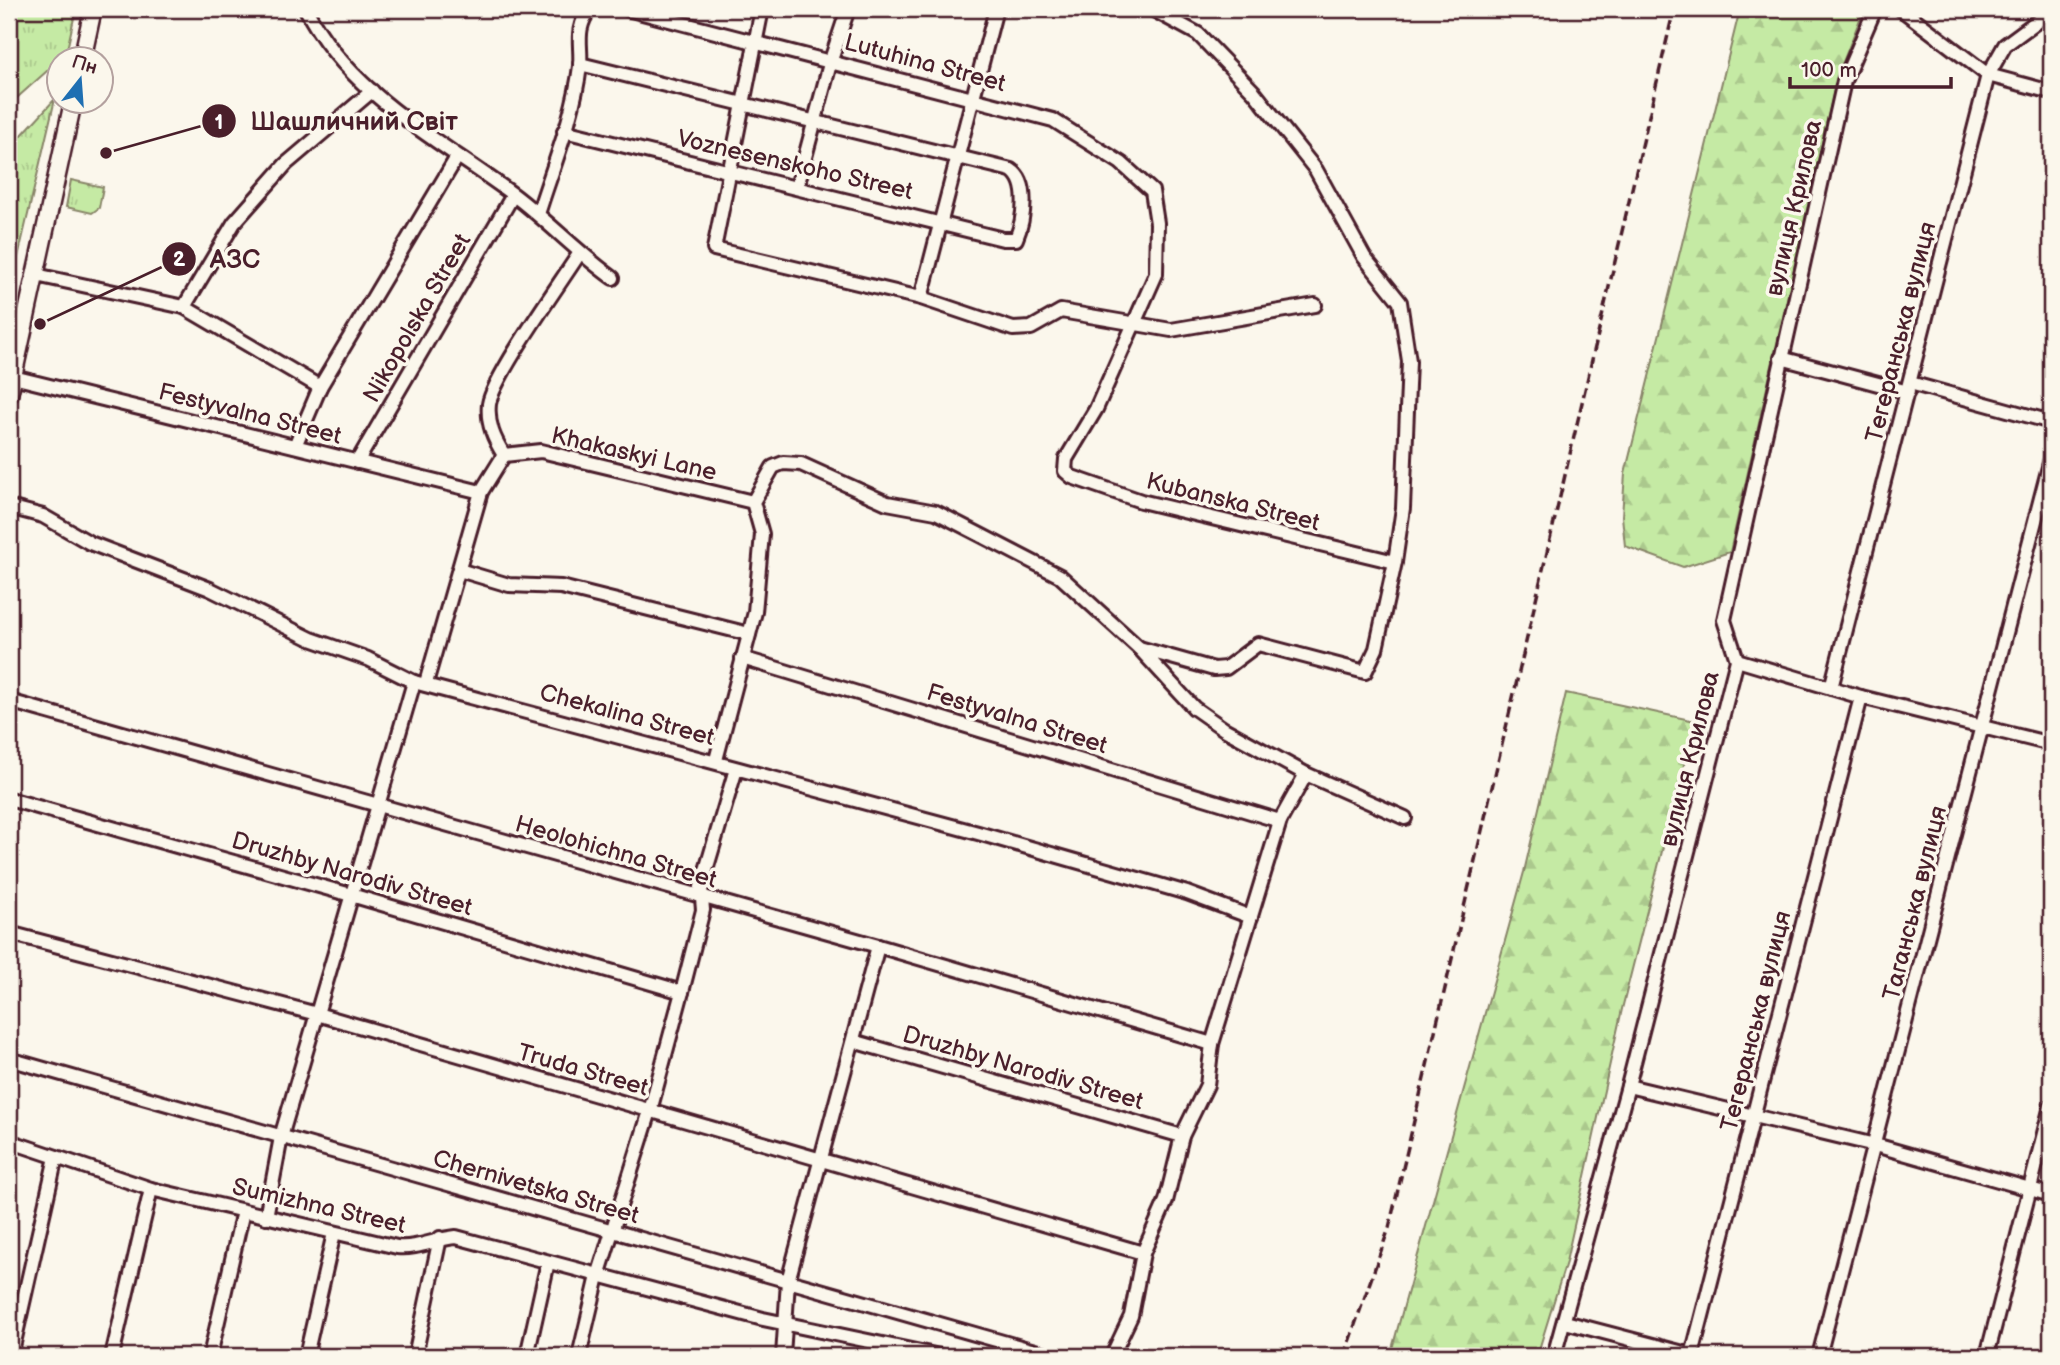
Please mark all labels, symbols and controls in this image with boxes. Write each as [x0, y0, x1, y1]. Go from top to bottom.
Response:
street label: Lutuhina Street [841, 28, 1009, 99]
north arrow [46, 46, 116, 116]
scale bar [1790, 46, 1952, 90]
text: Пн [69, 50, 100, 80]
text: 100 m [1801, 58, 1857, 83]
callout: Шашличний Світ [201, 98, 472, 145]
text: Шашличний Світ [250, 107, 458, 138]
text: 1 [215, 110, 223, 135]
street label: вулиця Крилова [1760, 117, 1828, 299]
street label: Voznesenskoho Street [674, 124, 916, 206]
street label: Тегеранська вулиця [1860, 219, 1942, 445]
street label: Nikopolska Street [357, 228, 477, 408]
callout: АЗС [161, 235, 274, 282]
text: АЗС [209, 245, 260, 276]
text: 2 [173, 247, 186, 272]
street label: Festyvalna Street [156, 377, 345, 451]
street label: Khakaskyi Lane [549, 421, 719, 487]
street label: Kubanska Street [1143, 466, 1323, 538]
street label: вулиця Крилова [1654, 668, 1726, 850]
street label: Chekalina Street [537, 678, 718, 752]
street label: Festyvalna Street [923, 678, 1111, 760]
street label: Таганська вулиця [1877, 803, 1953, 1003]
street label: Heolohichna Street [512, 809, 721, 895]
street label: Druzhby Narodiv Street [228, 826, 476, 922]
street label: Тегеранська вулиця [1715, 908, 1797, 1134]
street label: Druzhby Narodiv Street [899, 1020, 1147, 1116]
street label: Truda Street [514, 1038, 652, 1103]
street label: Chernivetska Street [430, 1144, 643, 1230]
street label: Sumizhna Street [229, 1172, 409, 1240]

